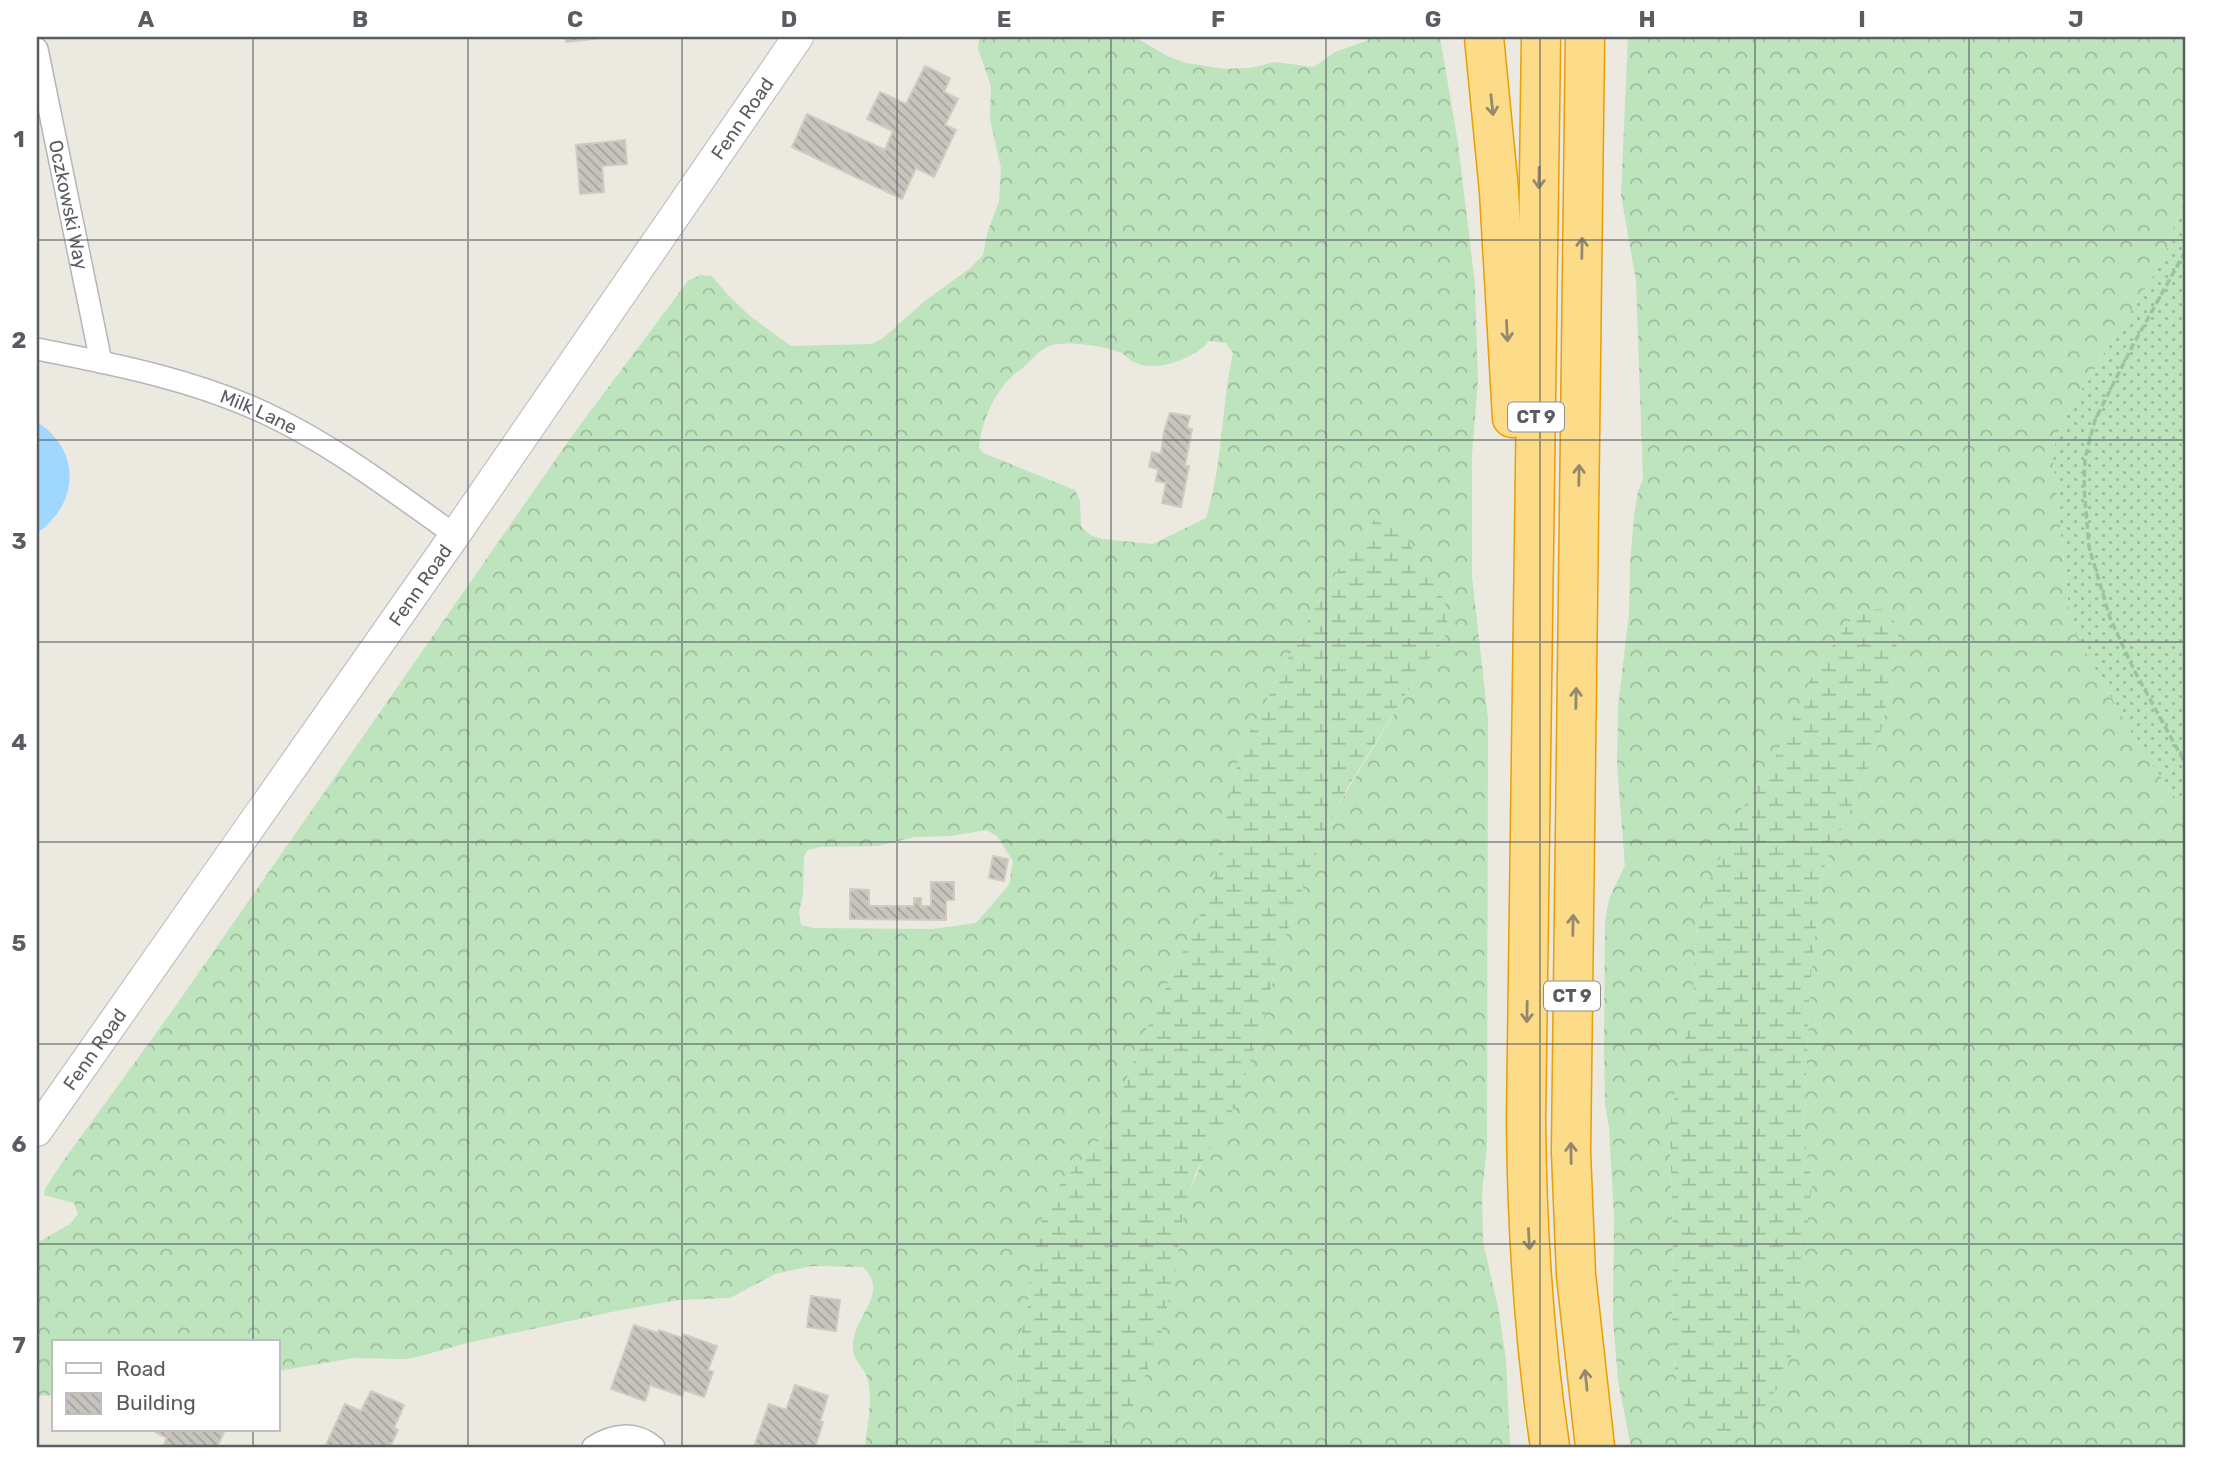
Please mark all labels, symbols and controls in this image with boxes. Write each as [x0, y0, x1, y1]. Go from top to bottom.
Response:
text: A [138, 5, 155, 33]
text: B [352, 5, 368, 33]
text: C [567, 5, 583, 33]
text: D [781, 5, 797, 33]
text: E [997, 5, 1011, 33]
text: F [1211, 5, 1225, 33]
text: G [1425, 5, 1441, 33]
text: H [1638, 5, 1656, 33]
text: I [1858, 5, 1866, 33]
text: J [2068, 5, 2084, 33]
street label: Fenn Road [706, 73, 779, 164]
one-way arrow [1485, 93, 1498, 115]
text: 1 [13, 125, 25, 153]
street label: Oczkowski Way [44, 138, 93, 272]
one-way arrow [1532, 167, 1546, 190]
one-way arrow [1576, 237, 1589, 260]
one-way arrow [1501, 320, 1514, 343]
text: 2 [12, 326, 26, 354]
street label: Milk Lane [217, 385, 301, 439]
road number: CT 9 [1508, 402, 1564, 432]
one-way arrow [1572, 464, 1586, 487]
text: 3 [11, 527, 27, 555]
street label: Fenn Road [384, 540, 457, 630]
one-way arrow [1569, 686, 1583, 709]
text: 4 [11, 728, 27, 756]
one-way arrow [1566, 914, 1580, 937]
text: 5 [12, 929, 27, 957]
road number: CT 9 [1544, 981, 1600, 1010]
one-way arrow [1520, 1000, 1534, 1023]
street label: Fenn Road [58, 1004, 131, 1095]
text: 6 [12, 1130, 27, 1158]
one-way arrow [1564, 1141, 1578, 1164]
one-way arrow [1523, 1228, 1536, 1250]
text: 7 [12, 1331, 26, 1359]
legend [52, 1340, 280, 1432]
text: Road [116, 1356, 166, 1381]
one-way arrow [1580, 1369, 1593, 1391]
text: Building [116, 1390, 196, 1415]

